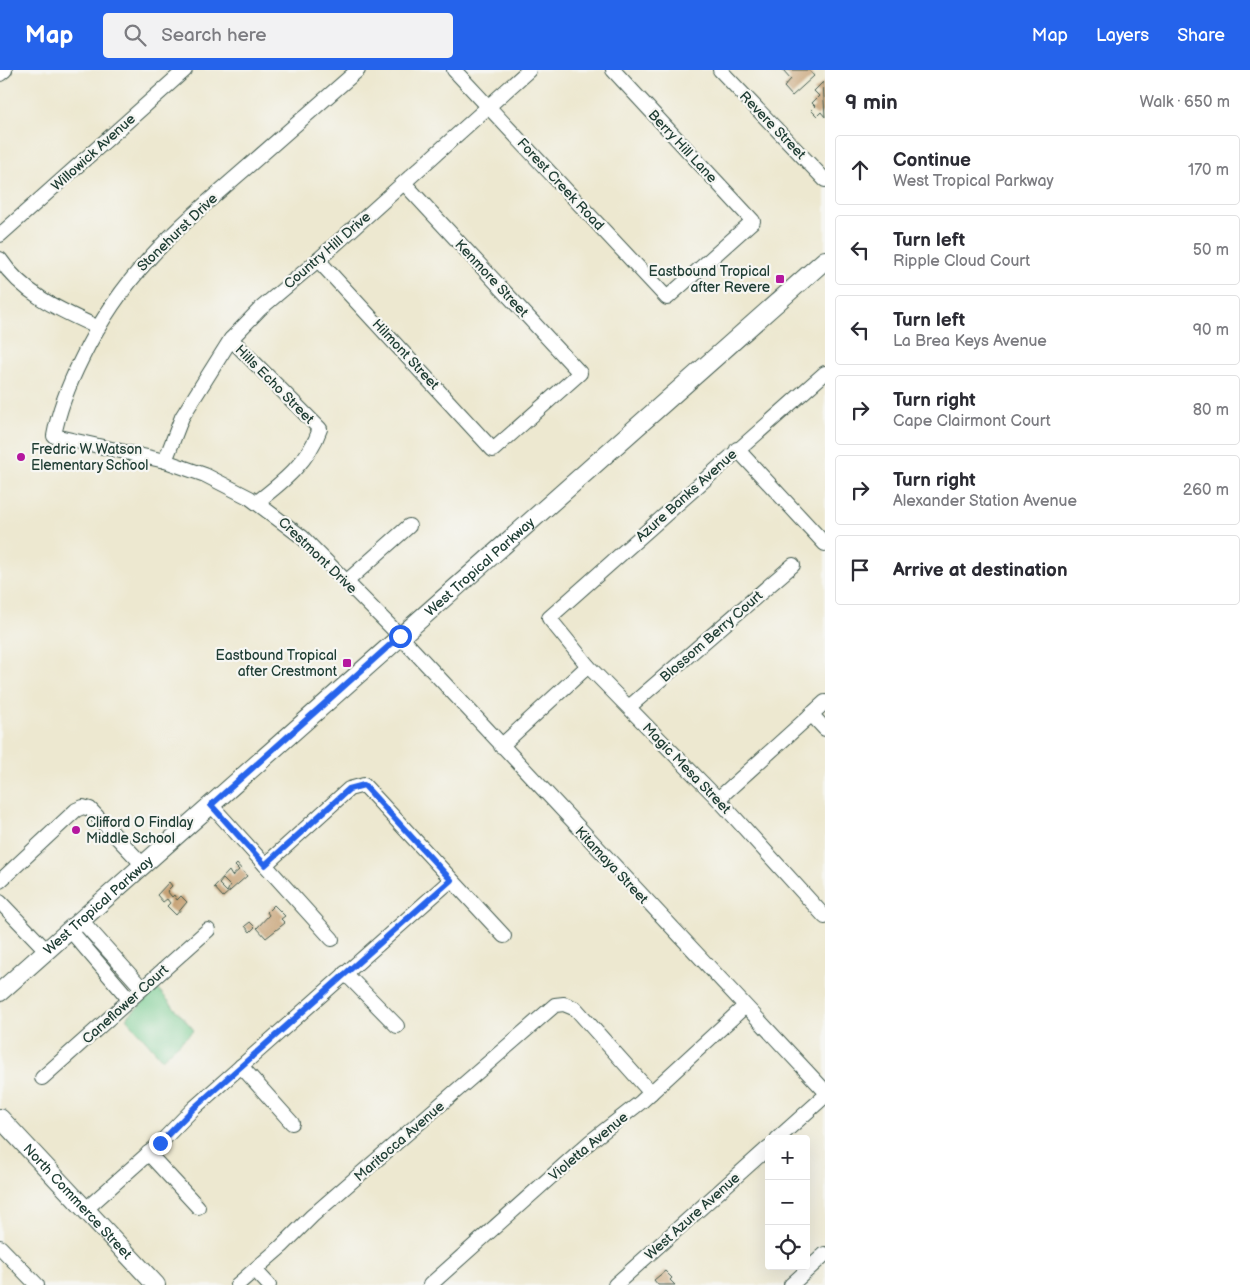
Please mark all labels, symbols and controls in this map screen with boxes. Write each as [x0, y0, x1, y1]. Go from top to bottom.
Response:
search box [103, 13, 453, 58]
text: Map [25, 21, 73, 50]
icon: search [121, 21, 149, 49]
text: Search here [161, 24, 267, 47]
text: Map [1032, 25, 1068, 46]
text: Layers [1096, 25, 1149, 46]
text: Share [1177, 25, 1225, 46]
street label: Revere Street [736, 88, 810, 163]
text: 9 min [845, 90, 898, 115]
text: Walk · 650 m [1140, 93, 1230, 112]
street label: Berry Hill Lane [645, 106, 721, 186]
street label: Willowick Avenue [48, 110, 139, 195]
street label: Forest Creek Road [514, 135, 608, 234]
text: Continue [893, 149, 971, 172]
icon: ahead [846, 156, 874, 184]
text: 170 m [1188, 161, 1229, 180]
text: West Tropical Parkway [893, 172, 1054, 191]
street label: Stonehurst Drive [134, 190, 221, 275]
street label: Country Hill Drive [281, 208, 374, 293]
text: Turn left [893, 229, 965, 252]
street label: Kenmore Street [451, 236, 532, 321]
icon: left [846, 236, 874, 264]
text: 50 m [1193, 241, 1229, 260]
text: Ripple Cloud Court [893, 252, 1030, 271]
place label: Eastbound Tropical after Revere [649, 263, 770, 296]
marker: Eastbound Tropical after Revere [774, 273, 786, 285]
text: Turn left [893, 309, 965, 332]
street label: Hilmont Street [369, 316, 443, 394]
icon: left [846, 316, 874, 344]
text: 90 m [1193, 321, 1229, 340]
text: La Brea Keys Avenue [893, 332, 1047, 351]
street label: Hills Echo Street [232, 341, 318, 428]
text: Turn right [893, 389, 976, 412]
icon: right [846, 396, 874, 424]
text: 80 m [1193, 401, 1229, 420]
text: Cape Clairmont Court [893, 412, 1051, 431]
place label: Fredric W Watson Elementary School [31, 441, 149, 474]
street label: Azure Banks Avenue [632, 446, 740, 545]
marker: Fredric W Watson Elementary School [15, 451, 27, 463]
text: Turn right [893, 469, 976, 492]
icon: right [846, 476, 874, 504]
text: 260 m [1183, 481, 1229, 500]
text: Alexander Station Avenue [893, 492, 1077, 511]
street label: West Tropical Parkway [422, 513, 539, 620]
street label: Crestmont Drive [275, 514, 360, 597]
icon: arrive [846, 556, 874, 584]
text: Arrive at destination [893, 559, 1068, 582]
street label: Blossom Berry Court [656, 587, 767, 686]
route start [389, 625, 412, 648]
place label: Eastbound Tropical after Crestmont [216, 647, 338, 680]
marker: Eastbound Tropical after Crestmont [341, 657, 353, 669]
street label: Magic Mesa Street [639, 719, 735, 818]
place label: Clifford O Findlay Middle School [86, 814, 194, 847]
street label: Kitamaya Street [572, 823, 652, 908]
marker: Clifford O Findlay Middle School [70, 824, 82, 836]
street label: West Tropical Parkway [40, 852, 157, 959]
street label: Caneflower Court [79, 961, 172, 1048]
street label: Maritocca Avenue [351, 1098, 448, 1185]
street label: Violetta Avenue [545, 1108, 631, 1184]
route end [149, 1132, 172, 1155]
map controls [765, 1135, 810, 1270]
button: + [765, 1135, 810, 1180]
street label: North Commerce Street [20, 1140, 136, 1263]
street label: West Azure Avenue [641, 1169, 743, 1264]
button: − [765, 1180, 810, 1225]
button: locate [765, 1225, 810, 1270]

